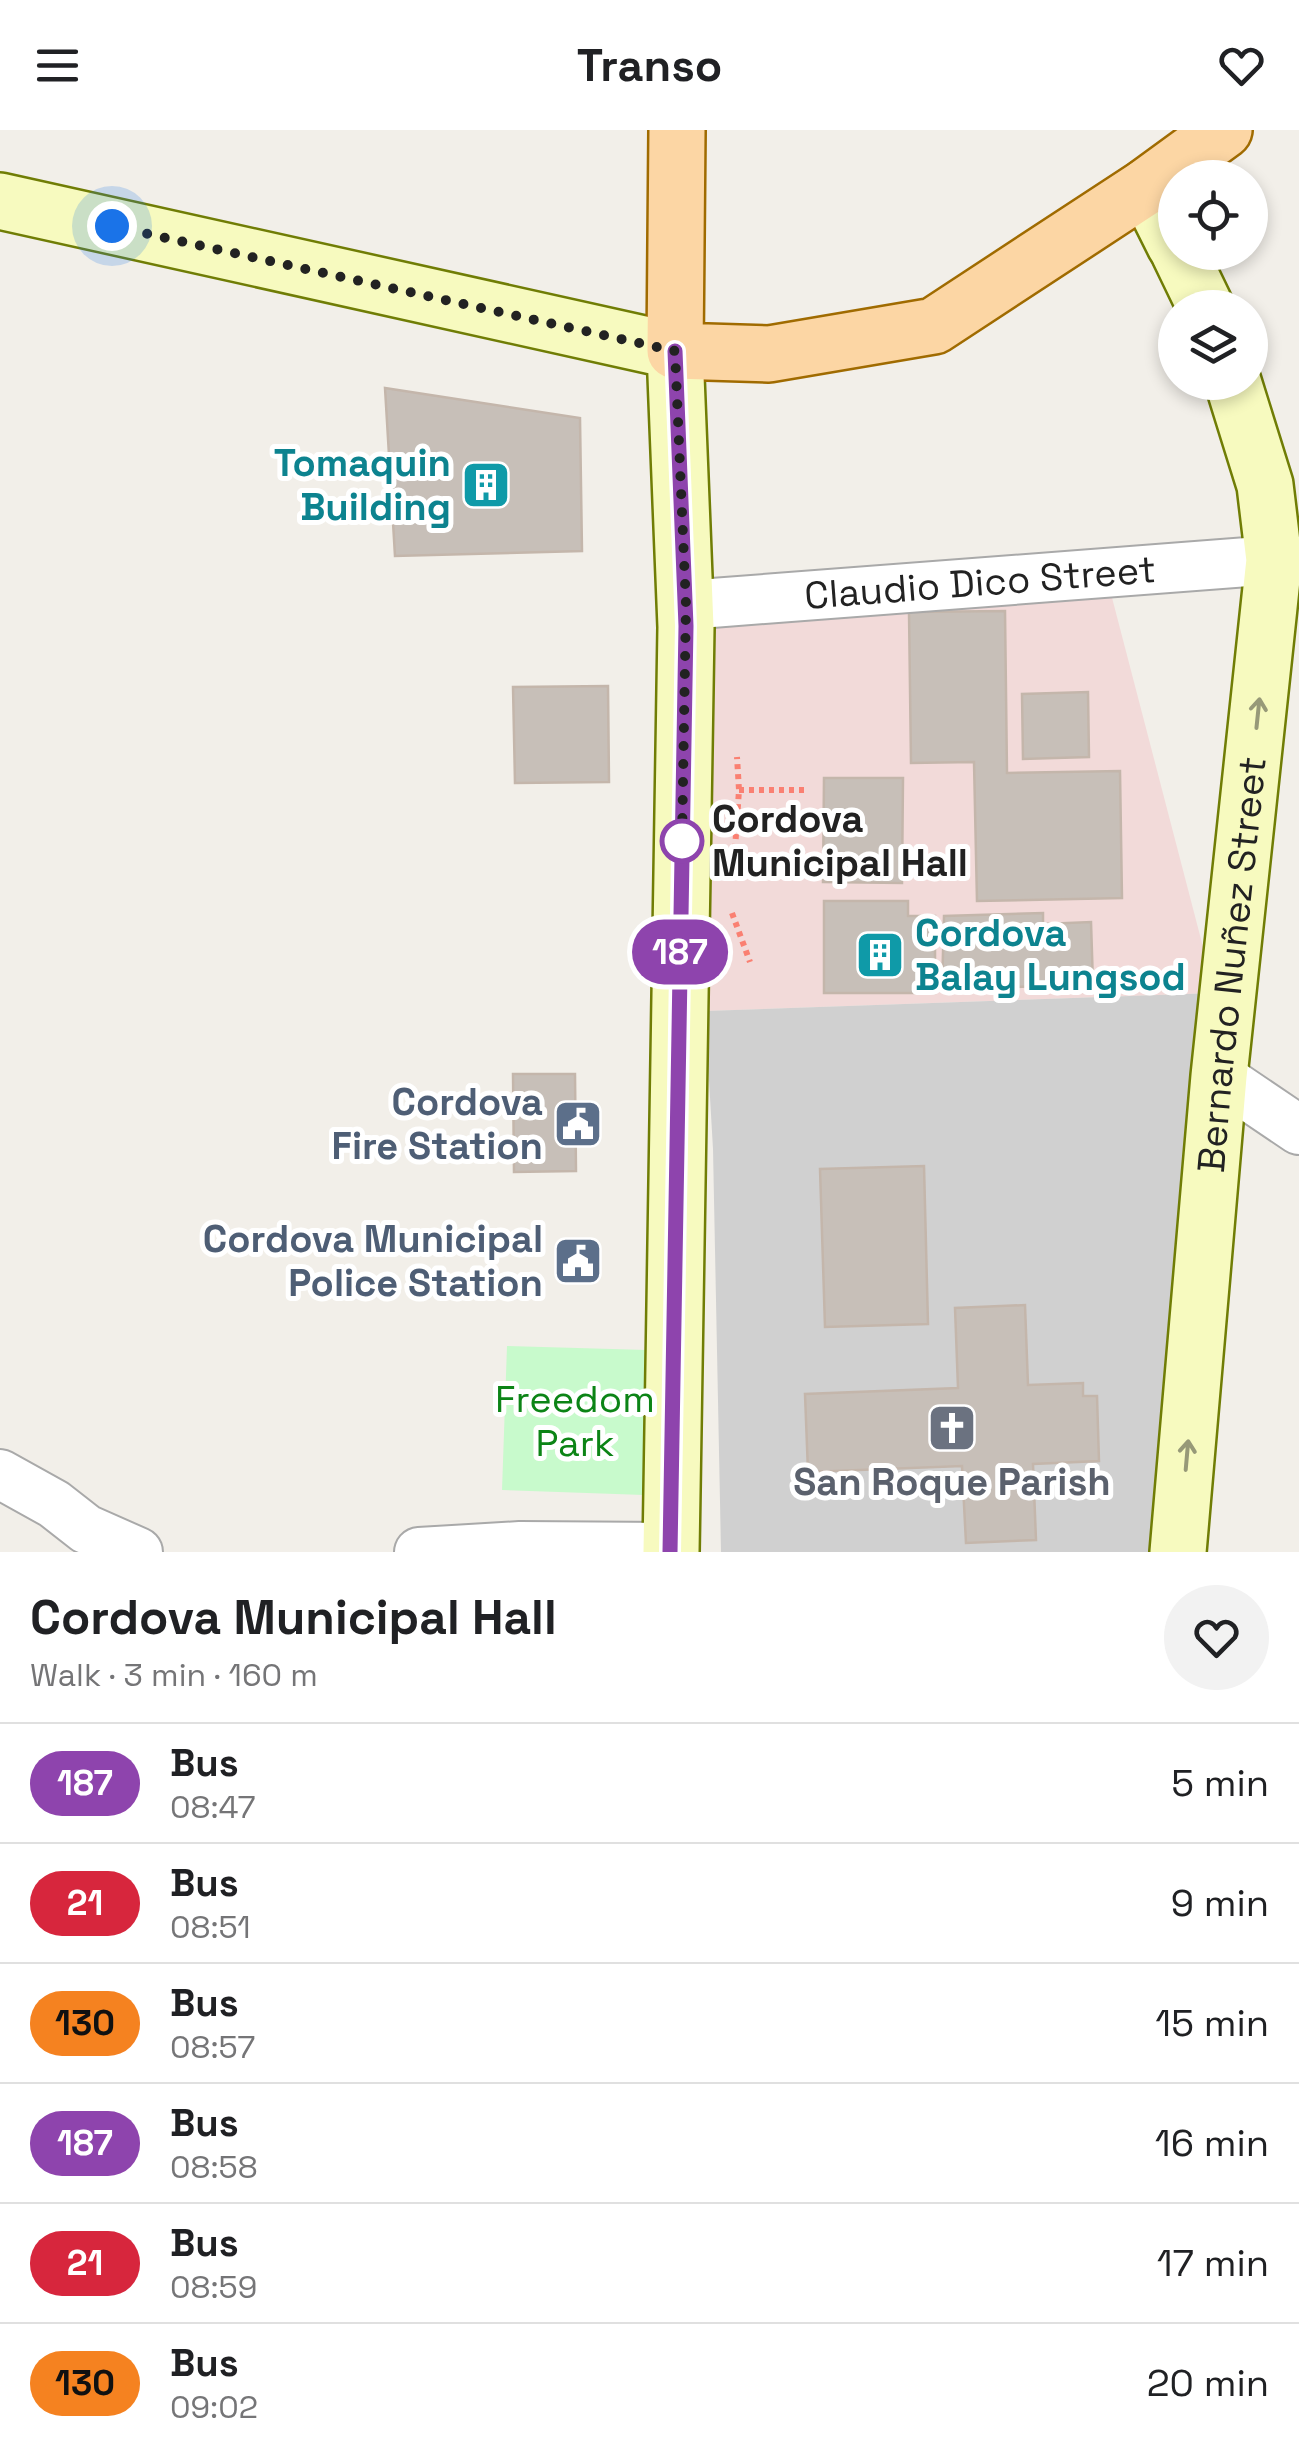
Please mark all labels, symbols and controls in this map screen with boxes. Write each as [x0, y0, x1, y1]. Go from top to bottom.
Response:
text: Transo [577, 37, 722, 94]
icon: menu [30, 38, 85, 93]
icon: heart [1214, 38, 1269, 93]
map controls [1158, 160, 1268, 400]
button: locate [1158, 160, 1268, 270]
your location [87, 201, 137, 251]
button: layers [1158, 290, 1268, 400]
place label: Tomaquin Building [274, 439, 451, 531]
building icon: Tomaquin Building [460, 459, 512, 511]
street label: Claudio Dico Street [803, 545, 1158, 620]
one-way arrow [1249, 698, 1268, 730]
street label: Bernardo Nuñez Street [1187, 754, 1277, 1174]
place label: Cordova Municipal Hall [712, 795, 968, 887]
marker: Cordova Municipal Hall [661, 820, 703, 862]
place label: Cordova Balay Lungsod [915, 909, 1186, 1001]
line badge: 187 [622, 920, 738, 984]
building icon: Cordova Balay Lungsod [854, 929, 906, 981]
text: 187 [652, 930, 708, 974]
place label: Cordova Fire Station [332, 1078, 543, 1170]
public building icon: Cordova Fire Station [552, 1098, 604, 1150]
place label: Cordova Municipal Police Station [203, 1215, 543, 1307]
public building icon: Cordova Municipal Police Station [552, 1235, 604, 1287]
park label: Freedom Park [495, 1375, 655, 1467]
church icon: San Roque Parish [926, 1402, 978, 1454]
one-way arrow [1177, 1439, 1196, 1471]
place label: San Roque Parish [793, 1458, 1111, 1506]
button: heart [1164, 1585, 1269, 1690]
text: Cordova Municipal Hall [30, 1587, 557, 1648]
text: Walk · 3 min · 160 m [30, 1655, 318, 1695]
text: Bus [170, 1739, 239, 1787]
text: 5 min [1171, 1759, 1269, 1807]
text: 187 [57, 1761, 113, 1805]
text: 08:47 [170, 1787, 256, 1827]
text: Bus [170, 1859, 239, 1907]
text: 9 min [1171, 1879, 1269, 1927]
text: 21 [67, 1881, 103, 1925]
text: 08:51 [170, 1907, 251, 1947]
text: Bus [170, 1979, 239, 2027]
text: 15 min [1155, 1999, 1269, 2047]
text: 130 [55, 2001, 115, 2045]
text: 08:57 [170, 2027, 255, 2067]
text: Bus [170, 2099, 239, 2147]
text: 16 min [1155, 2119, 1269, 2167]
text: 187 [57, 2121, 113, 2165]
text: 08:58 [170, 2147, 258, 2187]
text: Bus [170, 2219, 239, 2267]
text: 17 min [1157, 2239, 1269, 2287]
text: 21 [67, 2241, 103, 2285]
text: 08:59 [170, 2267, 257, 2307]
text: Bus [170, 2339, 239, 2387]
text: 20 min [1147, 2359, 1269, 2407]
text: 130 [55, 2361, 115, 2405]
text: 09:02 [170, 2387, 258, 2427]

